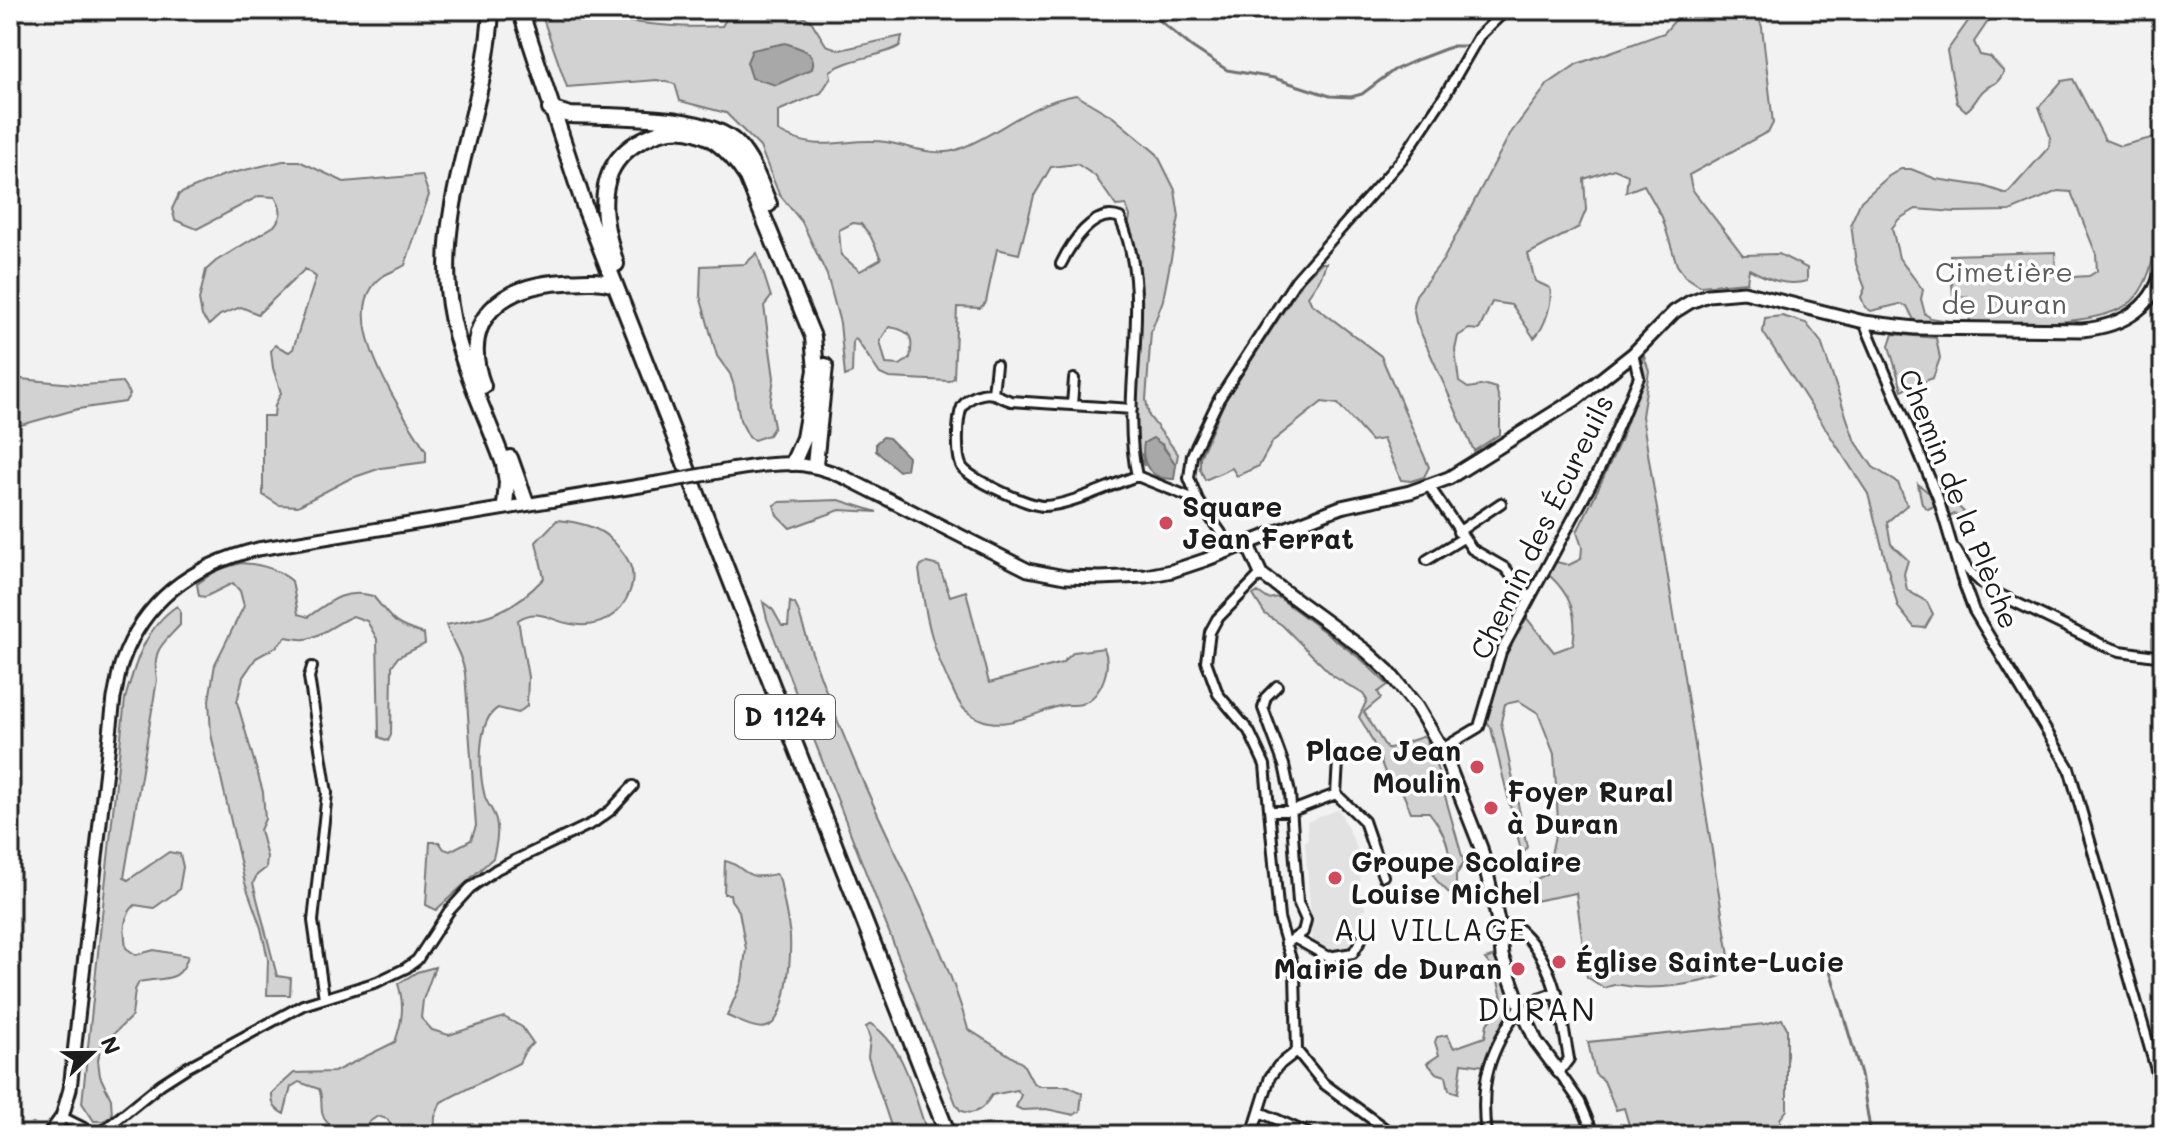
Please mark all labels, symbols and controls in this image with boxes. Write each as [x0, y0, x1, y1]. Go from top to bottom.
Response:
park label: Cimetière de Duran [1935, 253, 2073, 321]
street label: Chemin de la Plèche [1891, 363, 2029, 634]
street label: Chemin des Écureuils [1461, 388, 1621, 665]
place label: Square Jean Ferrat [1182, 488, 1354, 556]
marker: Square Jean Ferrat [1157, 514, 1175, 532]
road number: D 1124 [735, 695, 835, 739]
place label: Place Jean Moulin [1305, 732, 1461, 800]
marker: Place Jean Moulin [1468, 758, 1486, 776]
place label: Foyer Rural à Duran [1507, 773, 1673, 841]
marker: Foyer Rural à Duran [1482, 799, 1500, 817]
place label: Groupe Scolaire Louise Michel [1351, 843, 1581, 911]
marker: Groupe Scolaire Louise Michel [1326, 869, 1344, 887]
district label: AU VILLAGE [1334, 909, 1528, 949]
place label: Église Sainte-Lucie [1575, 943, 1844, 979]
place label: Mairie de Duran [1273, 950, 1502, 986]
marker: Église Sainte-Lucie [1550, 953, 1568, 971]
marker: Mairie de Duran [1509, 960, 1527, 978]
district label: DURAN [1477, 987, 1597, 1029]
north arrow [52, 1013, 132, 1093]
text: N [94, 1032, 128, 1058]

